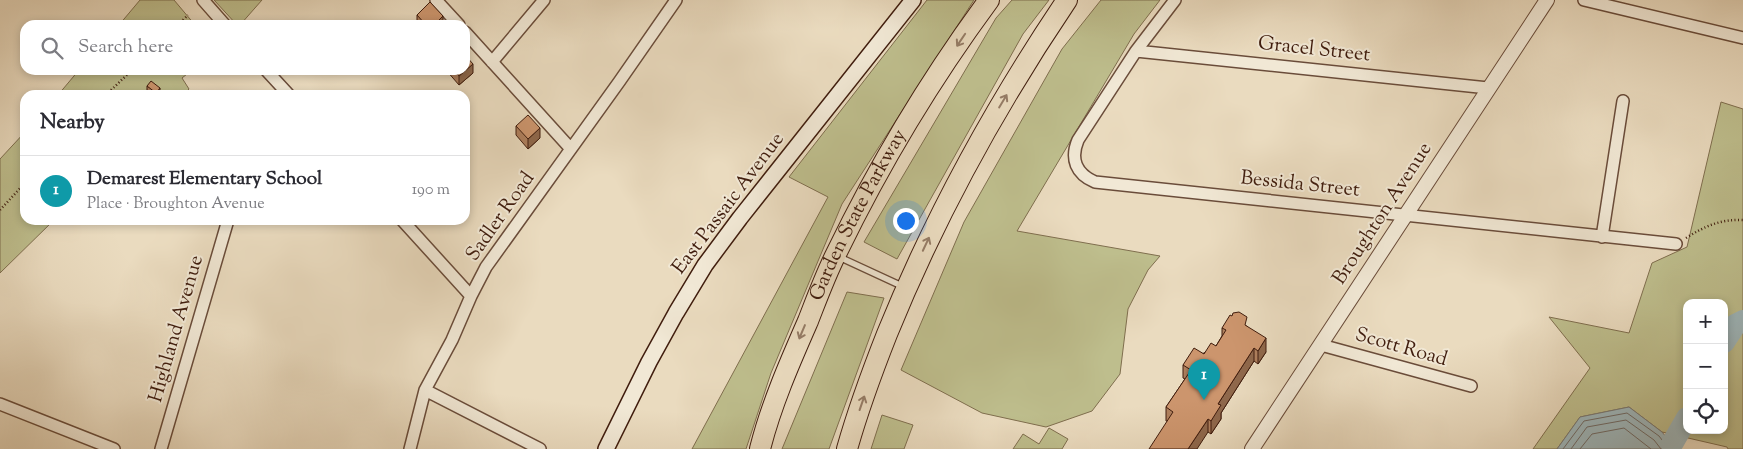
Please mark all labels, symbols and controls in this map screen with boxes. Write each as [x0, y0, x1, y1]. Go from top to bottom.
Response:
search box [20, 20, 470, 75]
street label: Gracel Street [1257, 30, 1372, 70]
one-way arrow [956, 33, 966, 47]
icon: search [38, 34, 66, 62]
text: Search here [78, 34, 173, 61]
one-way arrow [998, 94, 1008, 108]
text: Nearby [40, 108, 105, 138]
street label: Garden State Parkway [803, 124, 914, 305]
street label: East Passaic Avenue [666, 127, 792, 281]
street label: Broughton Avenue [1326, 137, 1440, 291]
street label: Bessida Street [1239, 164, 1361, 206]
text: Demarest Elementary School [87, 166, 322, 193]
street label: Sadler Road [459, 166, 543, 268]
text: 1 [53, 179, 59, 202]
text: 190 m [412, 179, 450, 202]
text: Place · Broughton Avenue [87, 193, 265, 216]
your location [893, 208, 919, 234]
one-way arrow [922, 237, 932, 252]
street label: Highland Avenue [142, 252, 212, 406]
map controls [1683, 299, 1728, 434]
button: + [1683, 299, 1728, 344]
street label: Scott Road [1351, 321, 1451, 375]
one-way arrow [797, 325, 806, 340]
button: − [1683, 344, 1728, 389]
pin: 1 [1188, 359, 1220, 400]
button: locate [1683, 389, 1728, 434]
one-way arrow [858, 396, 867, 411]

